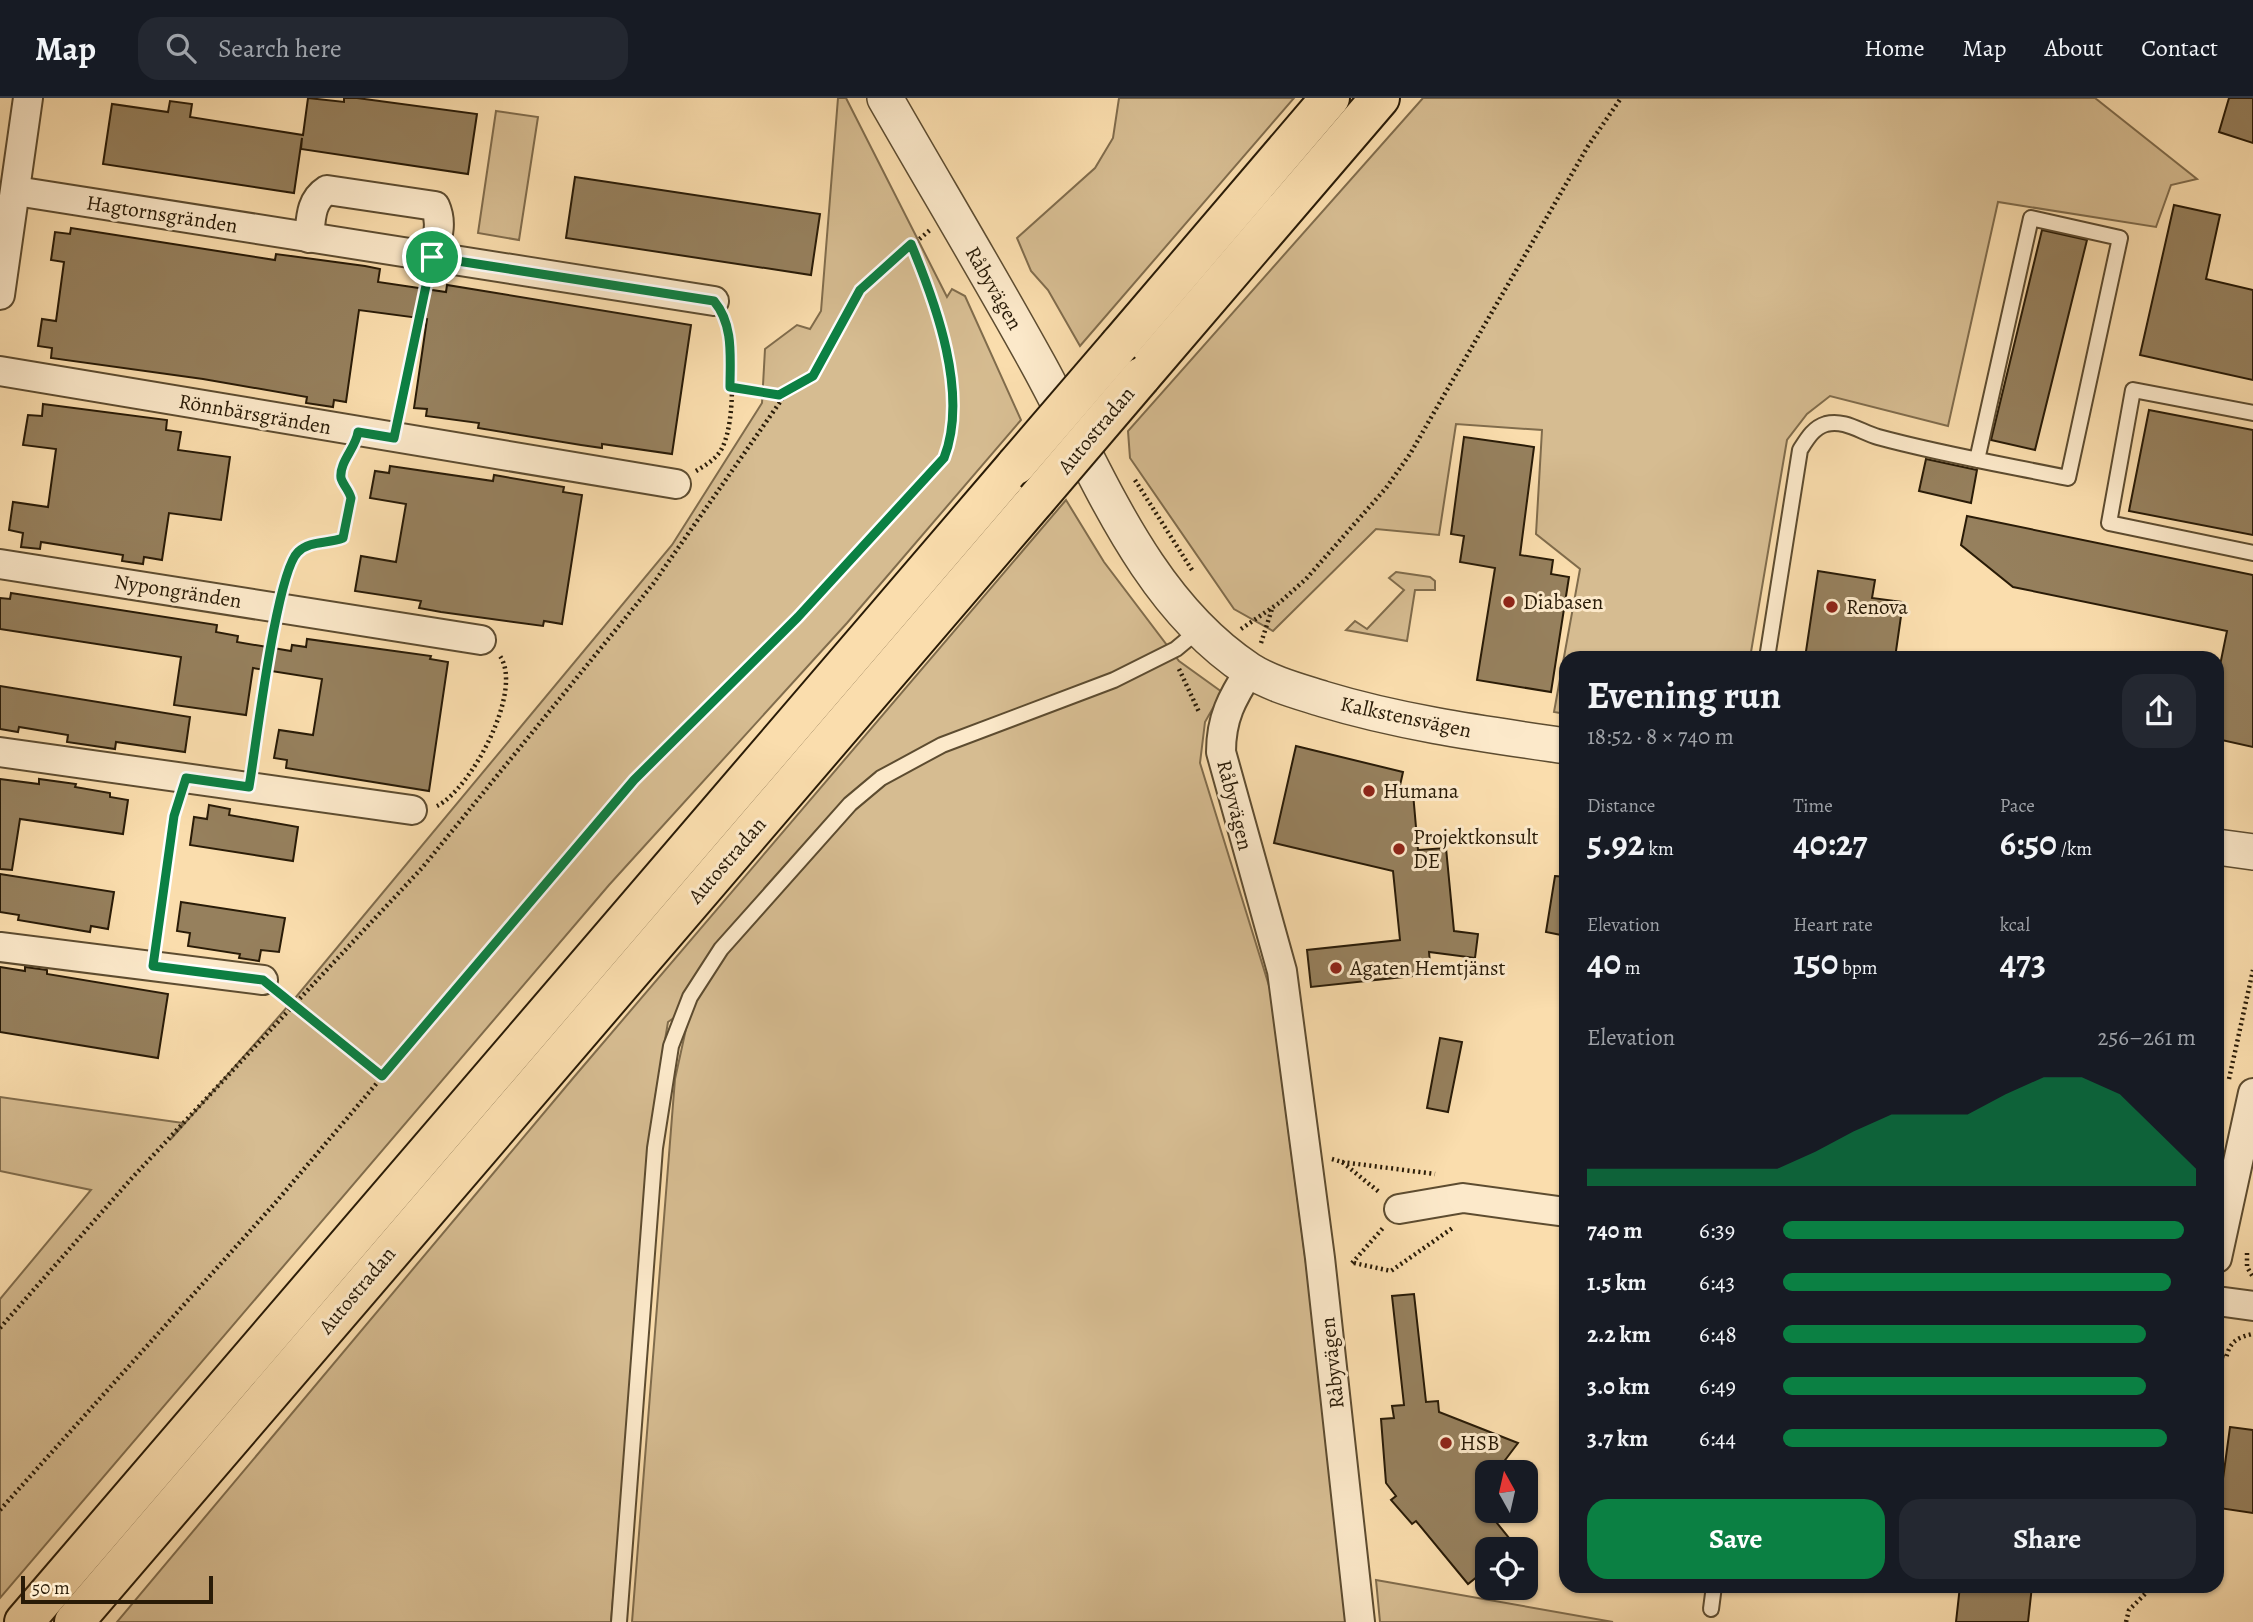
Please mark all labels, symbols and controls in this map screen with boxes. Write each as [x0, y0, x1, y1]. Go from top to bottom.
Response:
search box [138, 17, 628, 80]
text: Map [35, 26, 96, 71]
icon: search [162, 29, 200, 67]
text: Search here [218, 31, 342, 66]
text: Home [1864, 32, 1925, 64]
text: Map [1963, 32, 2007, 64]
text: About [2045, 32, 2103, 64]
text: Contact [2141, 32, 2218, 64]
street label: Hagtornsgränden [84, 188, 240, 240]
pin [402, 227, 462, 287]
icon: arrive [413, 238, 451, 276]
street label: Råbyvägen [959, 241, 1029, 335]
street label: Autostradan [1051, 380, 1141, 480]
street label: Rönnbärsgränden [177, 387, 333, 441]
street label: Nypongränden [112, 567, 244, 615]
place label: Diabasen [1523, 588, 1603, 616]
place label: Renova [1846, 593, 1908, 621]
marker: Diabasen [1501, 594, 1517, 610]
marker: Renova [1824, 599, 1840, 615]
text: Evening run [1587, 669, 1781, 721]
button: share [2122, 674, 2196, 748]
street label: Kalkstensvägen [1338, 689, 1474, 745]
text: 18:52 · 8 × 740 m [1587, 721, 1734, 752]
street label: Råbyvägen [1210, 757, 1260, 853]
place label: Humana [1383, 777, 1459, 805]
marker: Humana [1361, 783, 1377, 799]
text: Distance [1587, 793, 1655, 819]
text: Time [1793, 793, 1833, 819]
text: Pace [2000, 793, 2035, 819]
street label: Autostradan [681, 811, 772, 910]
text: 5.92 [1587, 819, 1645, 867]
text: 40:27 [1793, 819, 1868, 867]
text: 6:50 [2000, 819, 2057, 867]
place label: Projektkonsult DE [1413, 823, 1539, 875]
text: km [1645, 836, 1674, 862]
text: /km [2057, 836, 2092, 862]
marker: Projektkonsult DE [1391, 841, 1407, 857]
text: Elevation [1587, 912, 1660, 938]
text: Heart rate [1793, 912, 1873, 938]
text: kcal [2000, 912, 2030, 938]
text: 40 [1587, 938, 1621, 986]
text: 150 [1793, 938, 1838, 986]
text: 473 [2000, 938, 2046, 986]
place label: Agaten Hemtjänst [1349, 954, 1506, 982]
text: m [1621, 955, 1641, 981]
text: bpm [1838, 955, 1878, 981]
marker: Agaten Hemtjänst [1328, 960, 1344, 976]
text: Elevation [1587, 1022, 1675, 1053]
text: 256–261 m [2097, 1022, 2196, 1053]
text: 740 m [1587, 1215, 1642, 1246]
text: 6:39 [1699, 1215, 1735, 1246]
street label: Autostradan [312, 1240, 402, 1340]
text: 1.5 km [1587, 1267, 1647, 1298]
text: 6:43 [1699, 1267, 1735, 1298]
street label: Råbyvägen [1313, 1316, 1351, 1410]
text: 2.2 km [1587, 1319, 1651, 1350]
text: 6:48 [1699, 1319, 1737, 1350]
text: 3.0 km [1587, 1371, 1650, 1402]
text: 6:49 [1699, 1371, 1736, 1402]
text: 3.7 km [1587, 1423, 1648, 1454]
text: 6:44 [1699, 1423, 1736, 1454]
place label: HSB [1460, 1429, 1500, 1457]
marker: HSB [1438, 1435, 1454, 1451]
north arrow [1475, 1460, 1538, 1522]
map controls [1475, 1460, 1538, 1600]
button: Save [1587, 1499, 1885, 1579]
button: Share [1899, 1499, 2196, 1579]
button: locate [1475, 1537, 1538, 1600]
scale bar [21, 1573, 214, 1605]
text: 50 m [32, 1575, 70, 1601]

